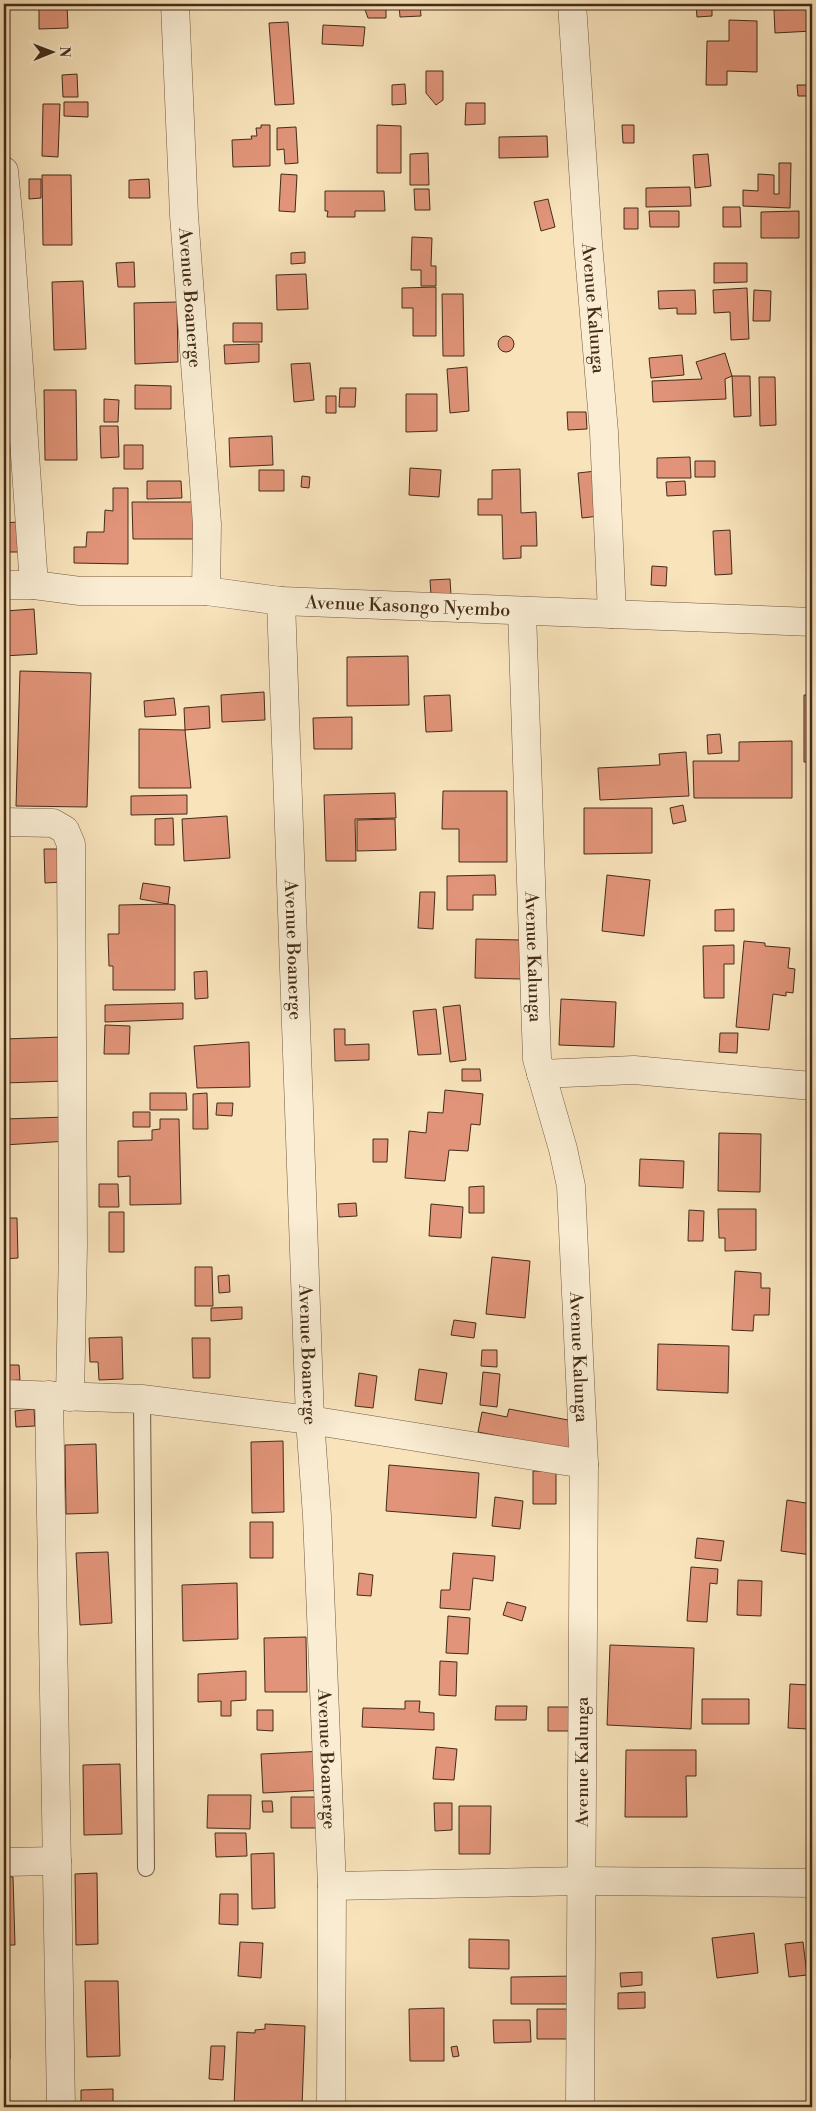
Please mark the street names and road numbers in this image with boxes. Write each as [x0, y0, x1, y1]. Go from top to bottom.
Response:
street label: Avenue Boanerge [173, 226, 207, 369]
street label: Avenue Kalunga [576, 241, 611, 375]
street label: Avenue Kasongo Nyembo [304, 590, 511, 622]
street label: Avenue Boanerge [279, 878, 307, 1020]
street label: Avenue Kalunga [520, 890, 547, 1023]
street label: Avenue Boanerge [294, 1283, 322, 1426]
street label: Avenue Kalunga [564, 1290, 594, 1424]
street label: Avenue Boanerge [312, 1687, 341, 1830]
street label: Avenue Kalunga [571, 1696, 594, 1828]

